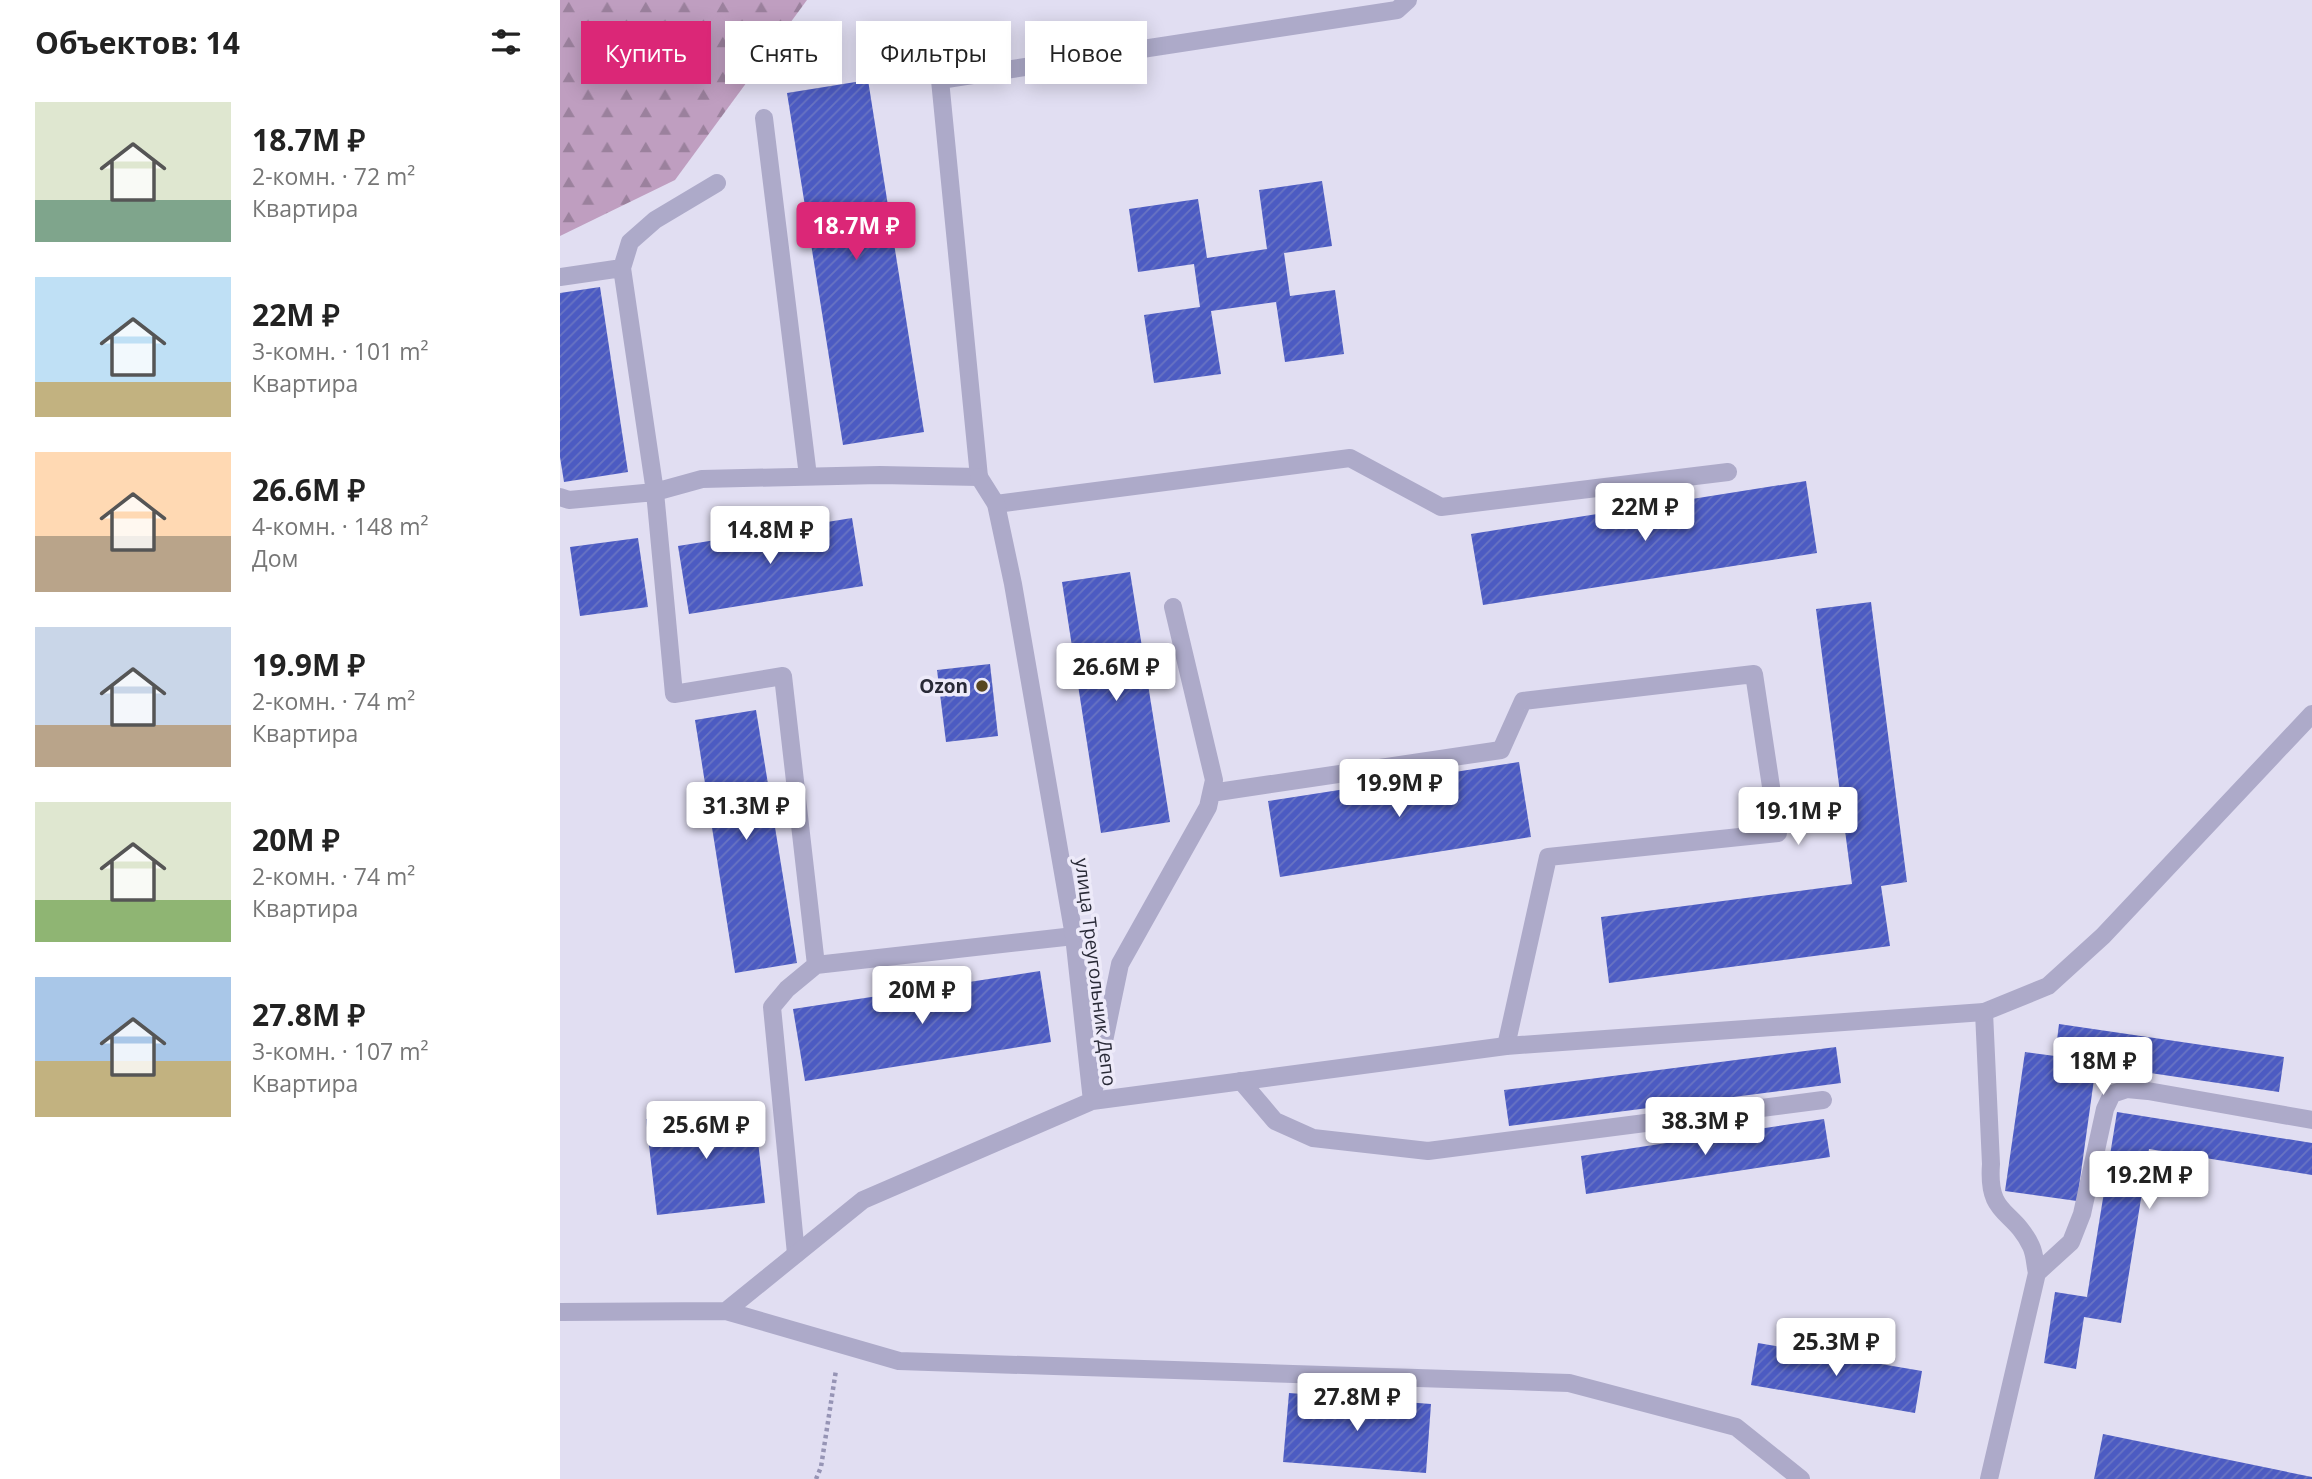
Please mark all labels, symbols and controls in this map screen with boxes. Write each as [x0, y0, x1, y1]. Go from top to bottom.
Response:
chip: Купить [581, 21, 711, 84]
chip: Снять [725, 21, 842, 84]
chip: Фильтры [856, 21, 1011, 84]
chip: Новое [1025, 21, 1147, 84]
text: Объектов: 14 [35, 22, 240, 63]
icon: filters [487, 23, 525, 61]
text: 18.7M ₽ [252, 119, 366, 160]
icon: home [91, 130, 175, 214]
text: 2-комн. · 72 m² [252, 160, 415, 192]
text: Квартира [252, 192, 358, 224]
pin: 18.7M ₽ [791, 202, 921, 262]
text: 18.7M ₽ [812, 209, 900, 241]
text: 22M ₽ [252, 294, 340, 335]
icon: home [91, 305, 175, 389]
text: 3-комн. · 101 m² [252, 335, 428, 367]
text: Квартира [252, 367, 358, 399]
text: 26.6M ₽ [252, 469, 366, 510]
icon: home [91, 480, 175, 564]
pin: 22M ₽ [1596, 484, 1694, 543]
text: 22M ₽ [1611, 490, 1679, 522]
pin: 14.8M ₽ [705, 506, 835, 566]
text: 4-комн. · 148 m² [252, 510, 428, 542]
text: 14.8M ₽ [726, 513, 814, 545]
text: Дом [252, 542, 298, 574]
text: 19.9M ₽ [252, 644, 366, 685]
pin: 26.6M ₽ [1051, 644, 1181, 703]
text: 26.6M ₽ [1072, 650, 1160, 682]
icon: home [91, 655, 175, 739]
place label: Ozon [919, 673, 968, 699]
marker: Ozon [974, 678, 990, 694]
text: 2-комн. · 74 m² [252, 685, 415, 717]
text: Квартира [252, 717, 358, 749]
pin: 19.9M ₽ [1334, 760, 1464, 819]
text: 19.9M ₽ [1355, 766, 1443, 798]
pin: 31.3M ₽ [681, 782, 811, 842]
pin: 19.1M ₽ [1733, 788, 1863, 847]
text: 31.3M ₽ [702, 789, 790, 821]
text: 19.1M ₽ [1754, 794, 1842, 826]
text: 20M ₽ [252, 819, 340, 860]
icon: home [91, 830, 175, 914]
street label: улица Треугольник Депо [1069, 856, 1123, 1088]
text: 2-комн. · 74 m² [252, 860, 415, 892]
text: Квартира [252, 892, 358, 924]
pin: 20M ₽ [873, 967, 971, 1026]
text: 20M ₽ [888, 973, 956, 1005]
text: 27.8M ₽ [252, 994, 366, 1035]
icon: home [91, 1005, 175, 1089]
text: 3-комн. · 107 m² [252, 1035, 428, 1067]
pin: 18M ₽ [2054, 1038, 2152, 1097]
text: 18M ₽ [2069, 1044, 2137, 1076]
text: Квартира [252, 1067, 358, 1099]
pin: 38.3M ₽ [1640, 1098, 1770, 1157]
pin: 25.6M ₽ [641, 1102, 771, 1161]
text: 38.3M ₽ [1661, 1104, 1749, 1136]
text: 25.6M ₽ [662, 1108, 750, 1140]
pin: 19.2M ₽ [2084, 1152, 2214, 1211]
text: 19.2M ₽ [2105, 1158, 2193, 1190]
pin: 25.3M ₽ [1771, 1318, 1901, 1378]
text: 25.3M ₽ [1792, 1325, 1880, 1357]
pin: 27.8M ₽ [1292, 1374, 1422, 1433]
text: 27.8M ₽ [1313, 1380, 1401, 1412]

